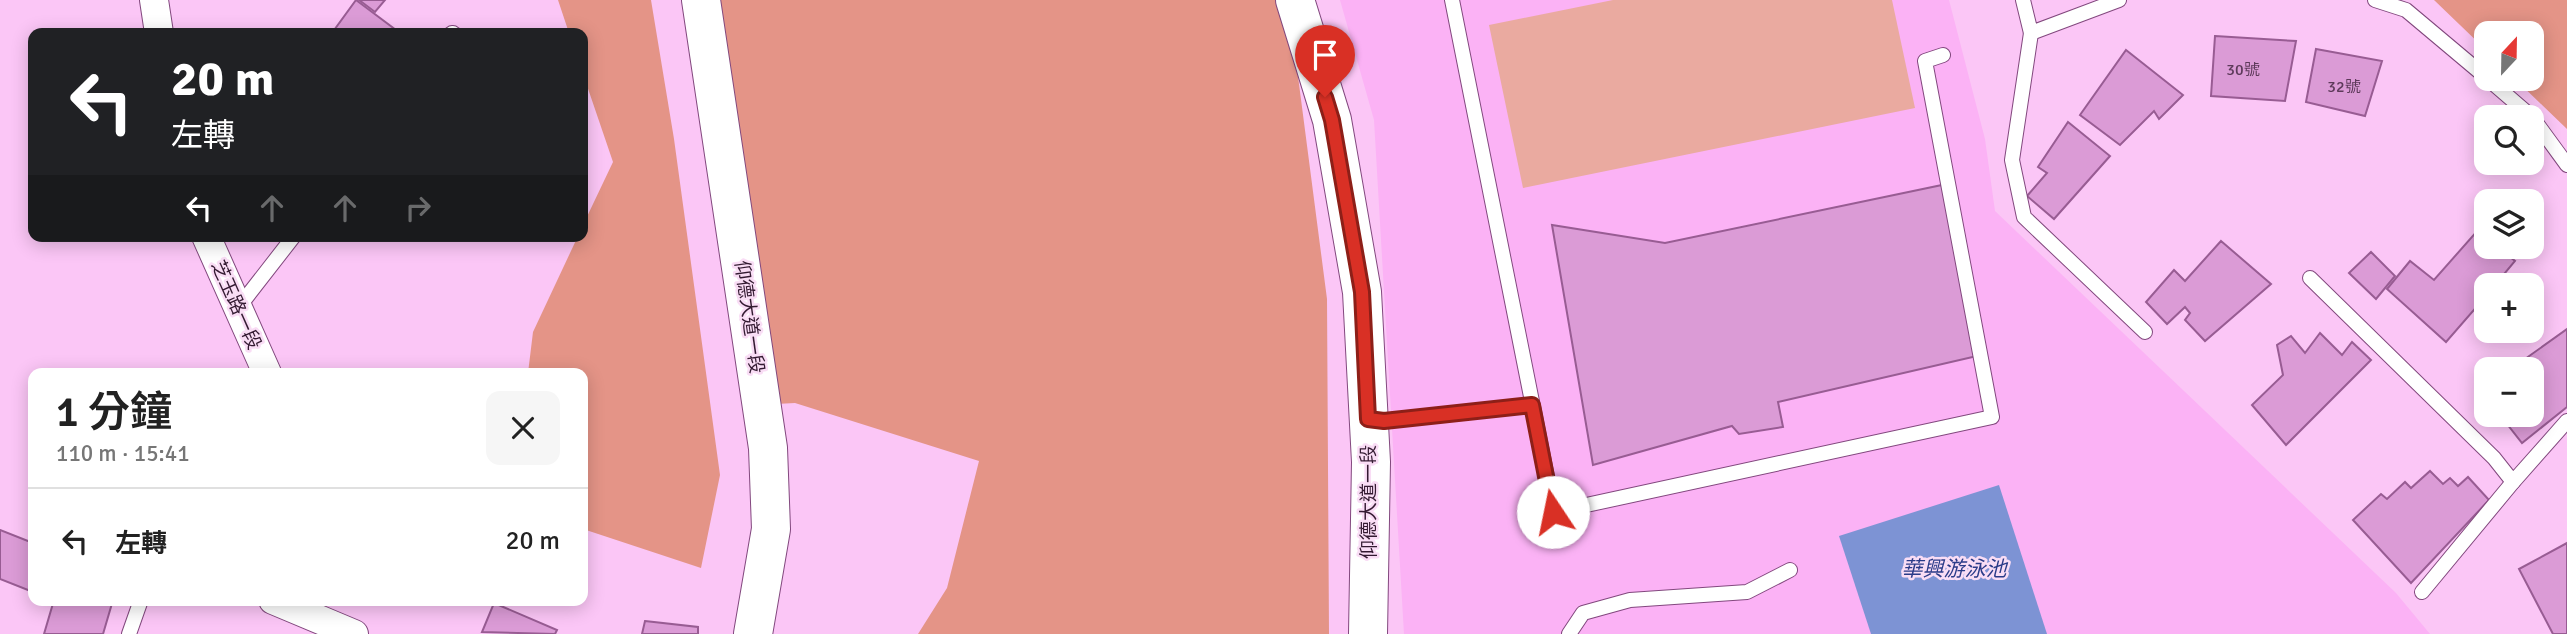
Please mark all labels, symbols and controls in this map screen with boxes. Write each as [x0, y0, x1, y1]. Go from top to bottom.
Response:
north arrow [2474, 21, 2544, 91]
map controls [2474, 21, 2544, 427]
pin [1295, 25, 1355, 97]
icon: arrive [1306, 36, 1344, 74]
text: 20 m [171, 49, 274, 109]
icon: left [56, 56, 147, 147]
house number: 30號 [2226, 60, 2260, 80]
house number: 32號 [2327, 77, 2361, 97]
button: search [2474, 105, 2544, 175]
text: 左轉 [171, 116, 235, 155]
icon: left [180, 189, 218, 227]
icon: ahead [253, 189, 291, 227]
icon: ahead [326, 189, 364, 227]
icon: right [399, 189, 437, 227]
button: layers [2474, 189, 2544, 259]
street label: 芝玉路一段 [206, 257, 266, 353]
street label: 仰德大道一段 [729, 259, 769, 375]
button: + [2474, 273, 2544, 343]
button: − [2474, 357, 2544, 427]
text: 1 分鐘 [56, 387, 172, 438]
button: close [486, 391, 560, 465]
text: 110 m · 15:41 [56, 439, 190, 468]
street label: 仰德大道一段 [1357, 445, 1381, 559]
position arrow [1516, 475, 1590, 549]
icon: left [56, 522, 94, 560]
text: 20 m [505, 525, 560, 557]
text: 左轉 [115, 528, 167, 560]
water label: 華興游泳池 [1902, 556, 2008, 582]

